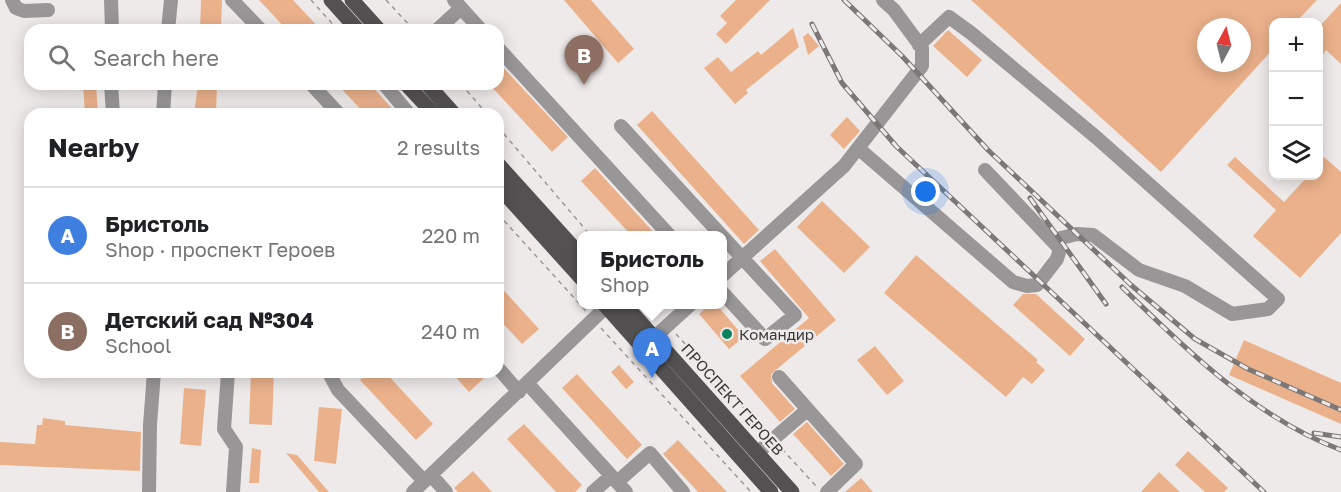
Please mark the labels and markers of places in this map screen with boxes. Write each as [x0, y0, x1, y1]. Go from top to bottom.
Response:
pin: B [564, 36, 604, 85]
place label: Командир [739, 325, 814, 343]
marker: Командир [720, 327, 734, 341]
pin: A [632, 328, 672, 378]

